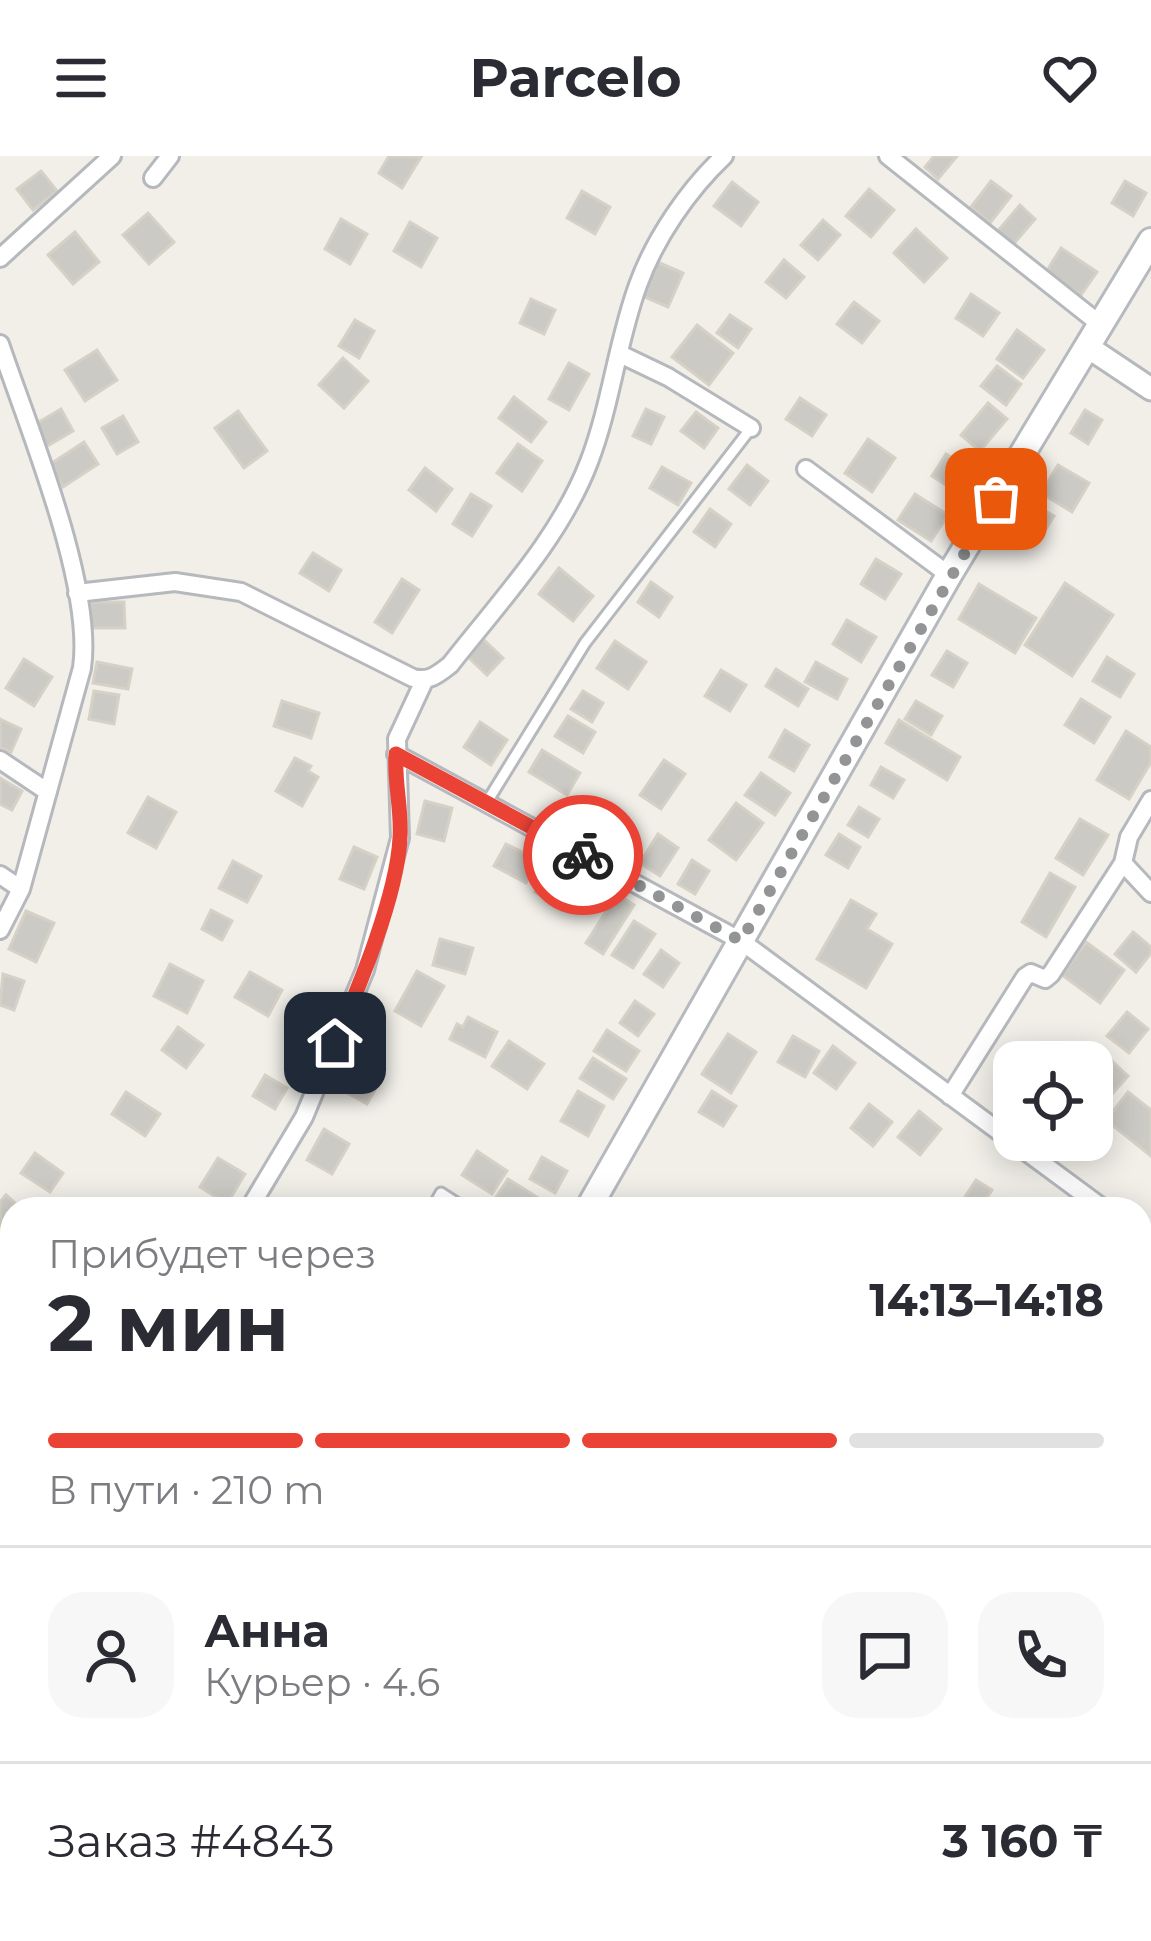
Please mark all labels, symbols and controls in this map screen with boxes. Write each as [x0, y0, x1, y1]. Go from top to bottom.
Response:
icon: menu [48, 45, 114, 111]
text: Parcelo [469, 45, 682, 111]
icon: heart [1037, 45, 1103, 111]
pin [945, 448, 1047, 550]
icon: bag [963, 466, 1029, 532]
courier [523, 795, 643, 915]
icon: bike [550, 822, 616, 888]
pin [284, 992, 386, 1094]
icon: home [302, 1010, 368, 1076]
map controls [993, 1041, 1113, 1161]
button: locate [993, 1041, 1113, 1161]
text: Прибудет через [48, 1230, 376, 1278]
text: 14:13–14:18 [869, 1272, 1104, 1327]
text: 2 мин [48, 1275, 289, 1371]
text: В пути · 210 m [48, 1466, 325, 1514]
button: person [48, 1592, 174, 1718]
button: chat [822, 1592, 948, 1718]
button: phone [978, 1592, 1104, 1718]
text: Анна [204, 1603, 330, 1658]
text: Курьер · 4.6 [204, 1658, 440, 1706]
text: Заказ #4843 [48, 1813, 335, 1868]
text: 3 160 ₸ [942, 1813, 1104, 1868]

